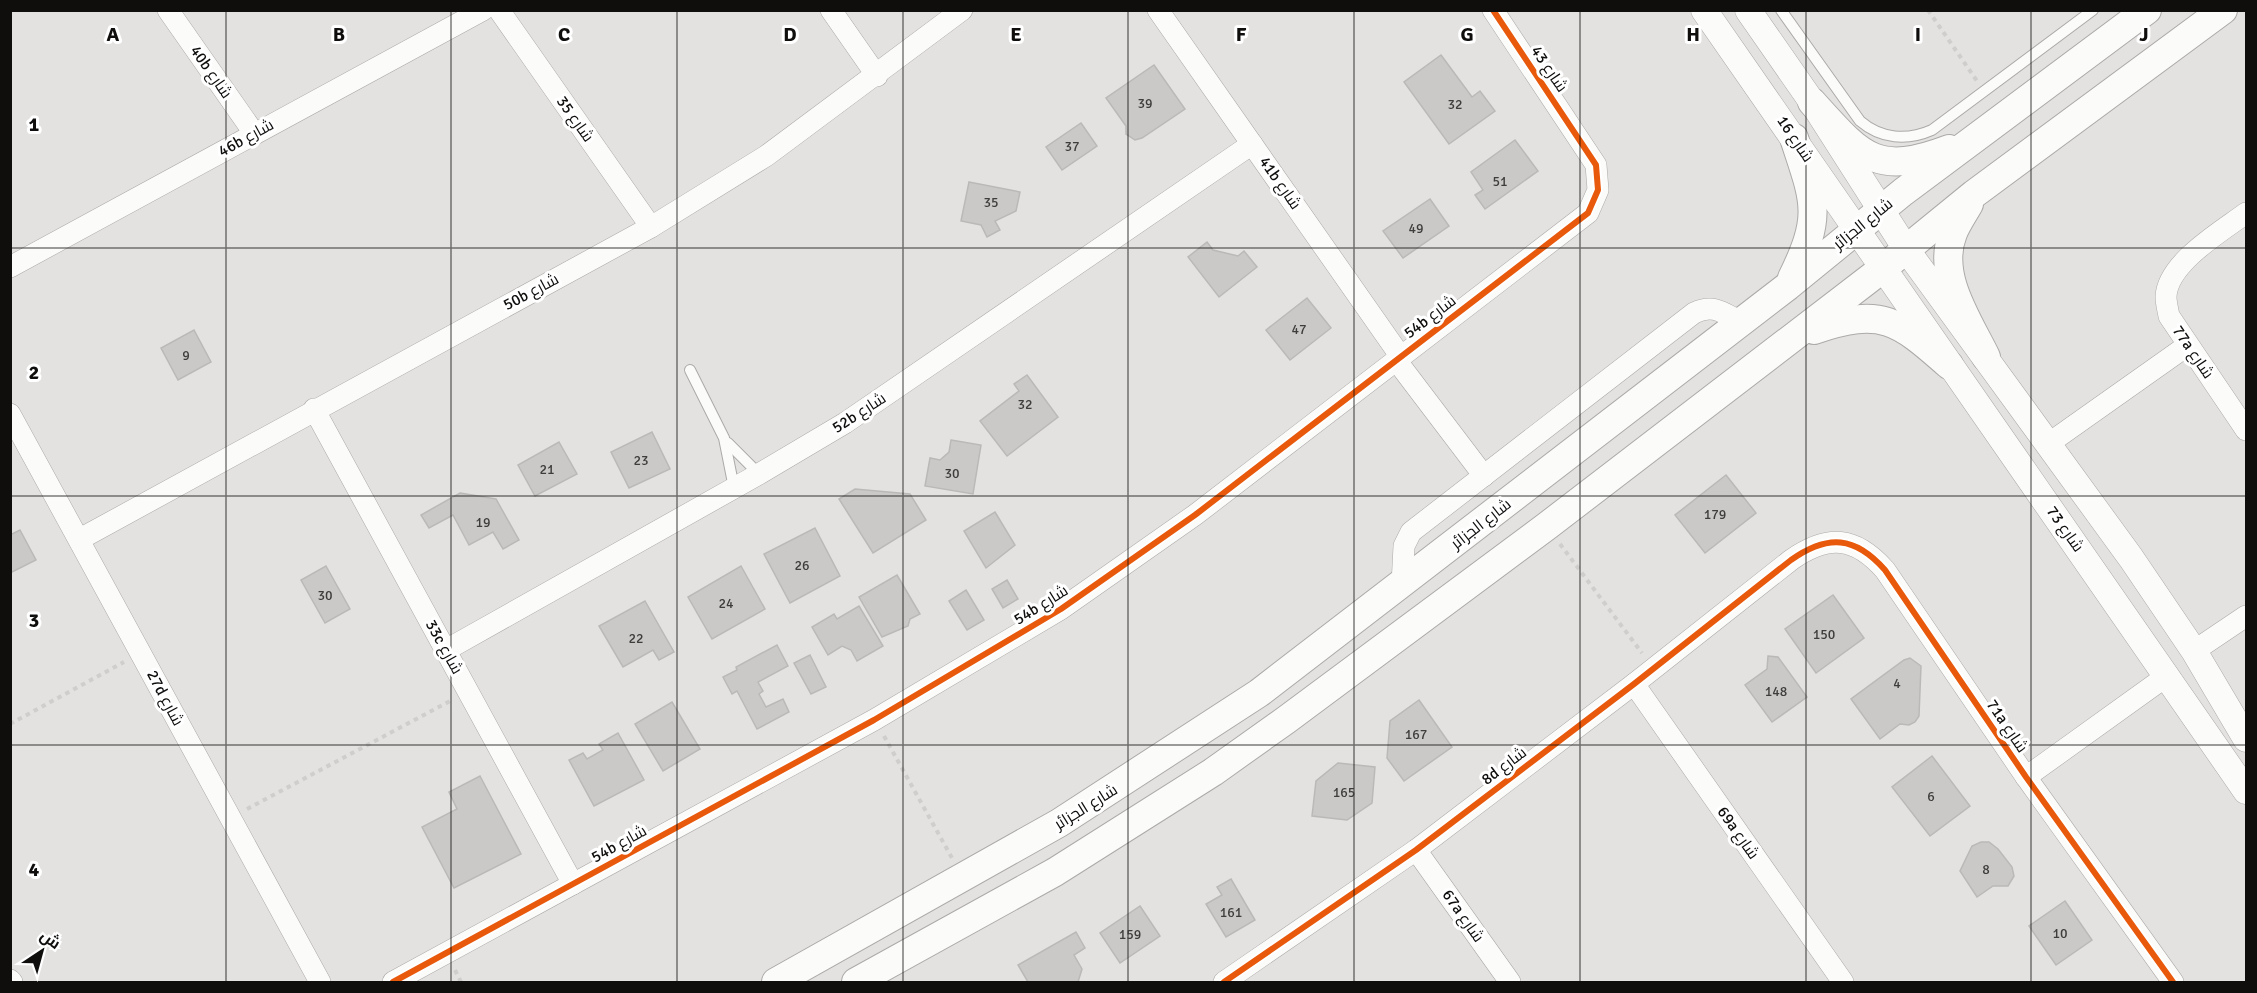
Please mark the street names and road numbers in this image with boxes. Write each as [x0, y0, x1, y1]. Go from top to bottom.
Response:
street label: 40b شارع [185, 42, 236, 103]
street label: شارع 43 [1525, 42, 1572, 97]
street label: شارع 35 [551, 92, 598, 147]
street label: شارع 16 [1771, 112, 1818, 167]
street label: 46b شارع [215, 115, 278, 162]
street label: 41b شارع [1254, 153, 1305, 214]
street label: شارع الجزائر [1828, 194, 1898, 256]
street label: 50b شارع [500, 269, 563, 316]
street label: 54b شارع [1400, 291, 1461, 344]
street label: 77a شارع [2167, 322, 2218, 383]
street label: 52b شارع [828, 388, 890, 439]
street label: شارع الجزائر [1446, 494, 1516, 555]
street label: شارع 73 [2041, 502, 2088, 557]
street label: 54b شارع [1010, 581, 1072, 630]
street label: 33c شارع [420, 616, 467, 678]
street label: 27d شارع [141, 667, 188, 730]
street label: 71a شارع [1981, 696, 2032, 757]
street label: 8d شارع [1477, 742, 1531, 790]
street label: شارع الجزائر [1050, 780, 1122, 836]
street label: 69a شارع [1712, 803, 1763, 864]
street label: 54b شارع [588, 821, 651, 868]
street label: 67a شارع [1437, 886, 1488, 947]

